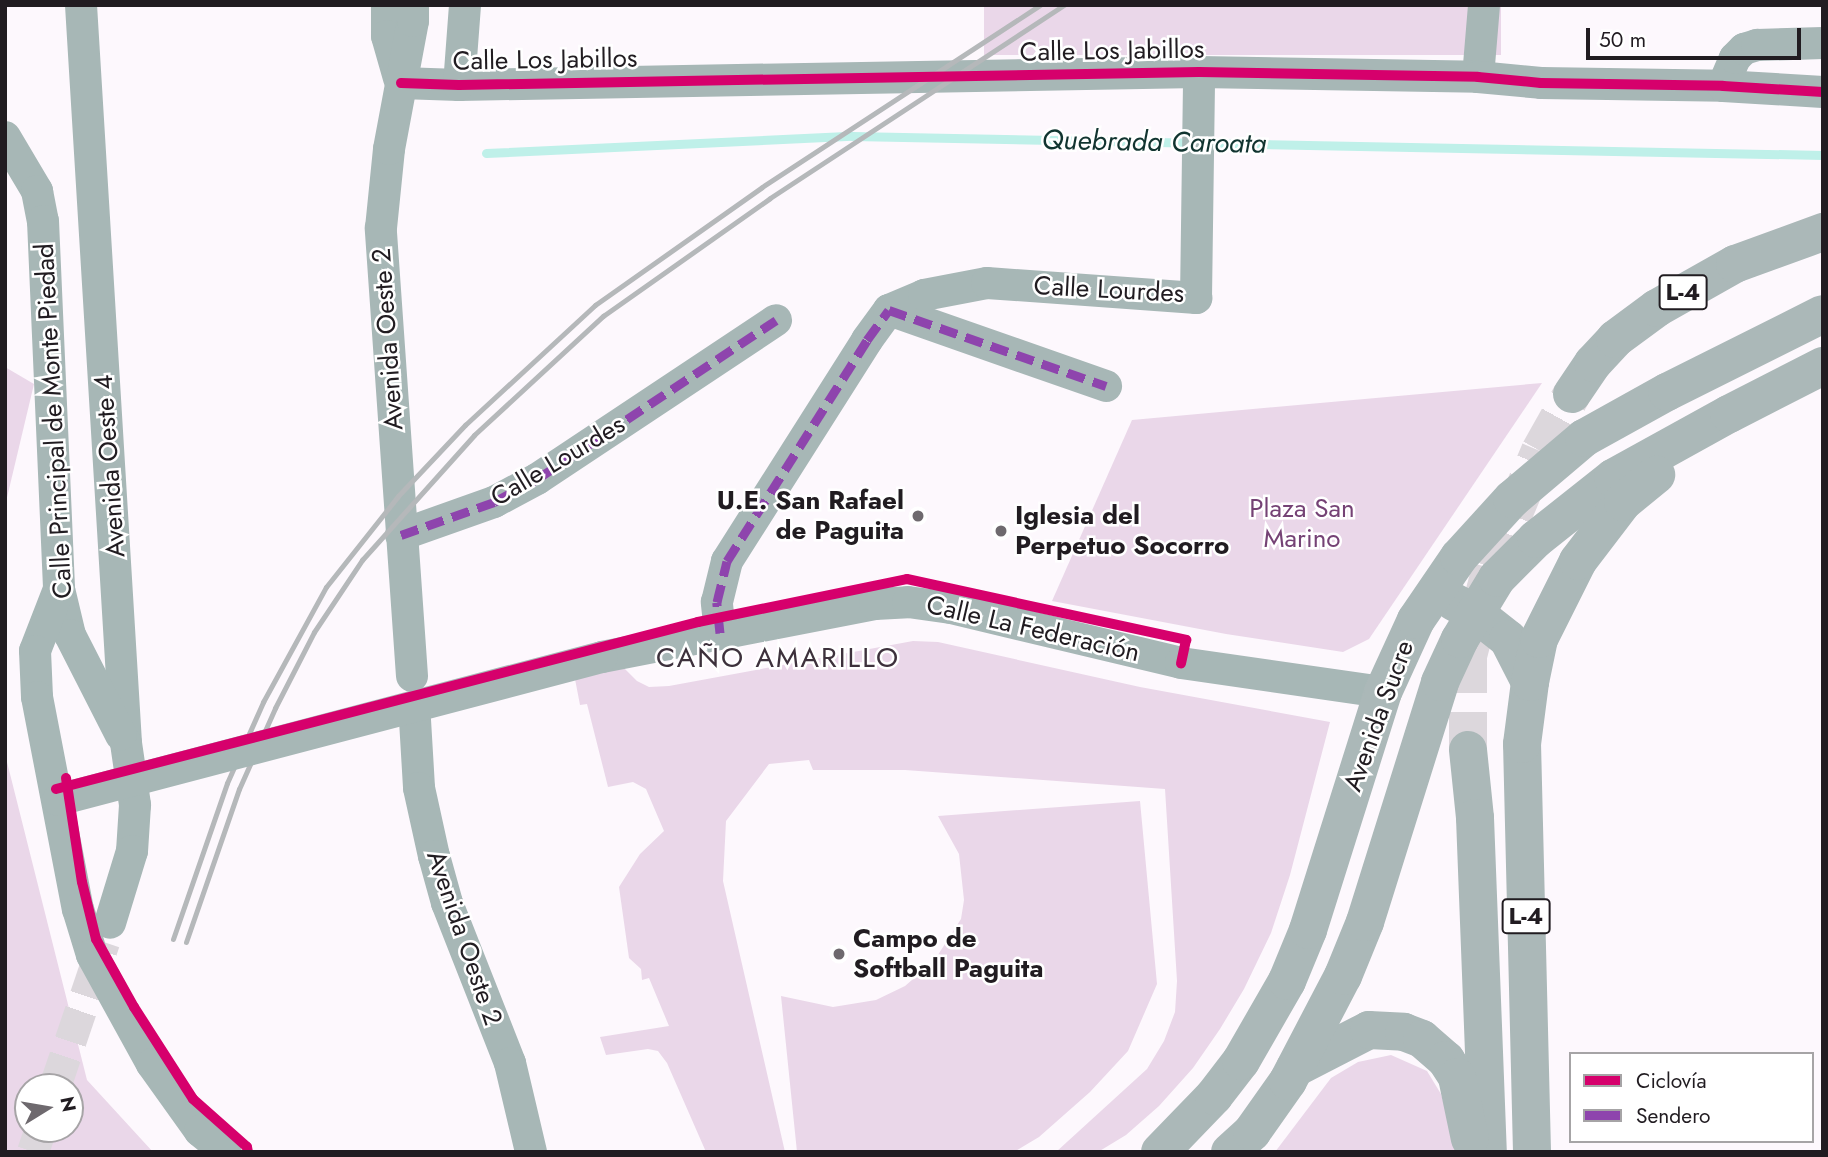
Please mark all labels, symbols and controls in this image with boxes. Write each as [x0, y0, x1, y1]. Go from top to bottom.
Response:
scale bar [1590, 14, 1805, 58]
text: 50 m [1599, 25, 1646, 55]
street label: Calle Los Jabillos [1019, 34, 1205, 68]
street label: Calle Los Jabillos [452, 43, 638, 77]
water label: Quebrada Caroata [1041, 123, 1267, 161]
street label: Calle Principal de Monte Piedad [29, 243, 79, 599]
street label: Avenida Oeste 2 [366, 247, 410, 431]
street label: Calle Lourdes [1033, 270, 1185, 310]
road number: L-4 [1658, 272, 1708, 312]
street label: Avenida Oeste 4 [88, 374, 132, 558]
street label: Calle Lourdes [485, 409, 631, 513]
place label: U.E. San Rafael de Paguita [717, 485, 904, 546]
park label: Plaza San Marino [1249, 493, 1355, 554]
place label: Iglesia del Perpetuo Socorro [1015, 500, 1229, 562]
marker: U.E. San Rafael de Paguita [910, 508, 926, 524]
marker: Iglesia del Perpetuo Socorro [993, 523, 1009, 539]
street label: Calle La Federación [923, 589, 1143, 669]
street label: Avenida Sucre [1337, 636, 1421, 796]
district label: CAÑO AMARILLO [658, 641, 898, 675]
street label: Avenida Oeste 2 [420, 847, 508, 1029]
road number: L-4 [1502, 896, 1550, 936]
place label: Campo de Softball Paguita [853, 923, 1043, 984]
marker: Campo de Softball Paguita [831, 946, 847, 962]
legend [1569, 1052, 1814, 1143]
text: Ciclovía [1636, 1066, 1707, 1096]
north arrow [14, 1073, 84, 1143]
text: N [53, 1094, 83, 1114]
text: Sendero [1636, 1101, 1711, 1131]

